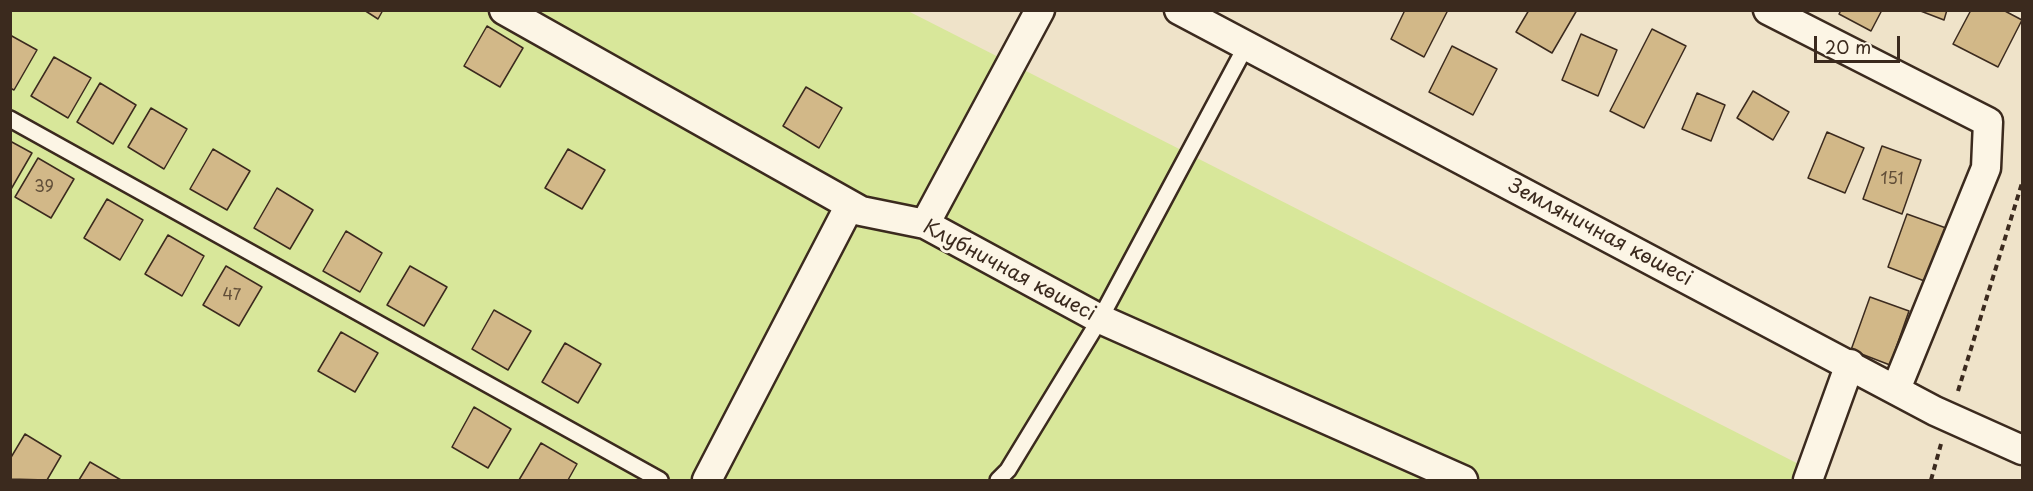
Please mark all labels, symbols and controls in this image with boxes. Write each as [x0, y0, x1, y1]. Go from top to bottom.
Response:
scale bar [1817, 24, 1902, 62]
text: 20 m [1825, 33, 1871, 60]
house number: 151 [1880, 170, 1904, 190]
street label: Земляничная көшесі [1504, 174, 1696, 292]
house number: 39 [34, 178, 54, 198]
street label: Клубничная көшесі [918, 215, 1100, 327]
house number: 47 [223, 286, 241, 306]

